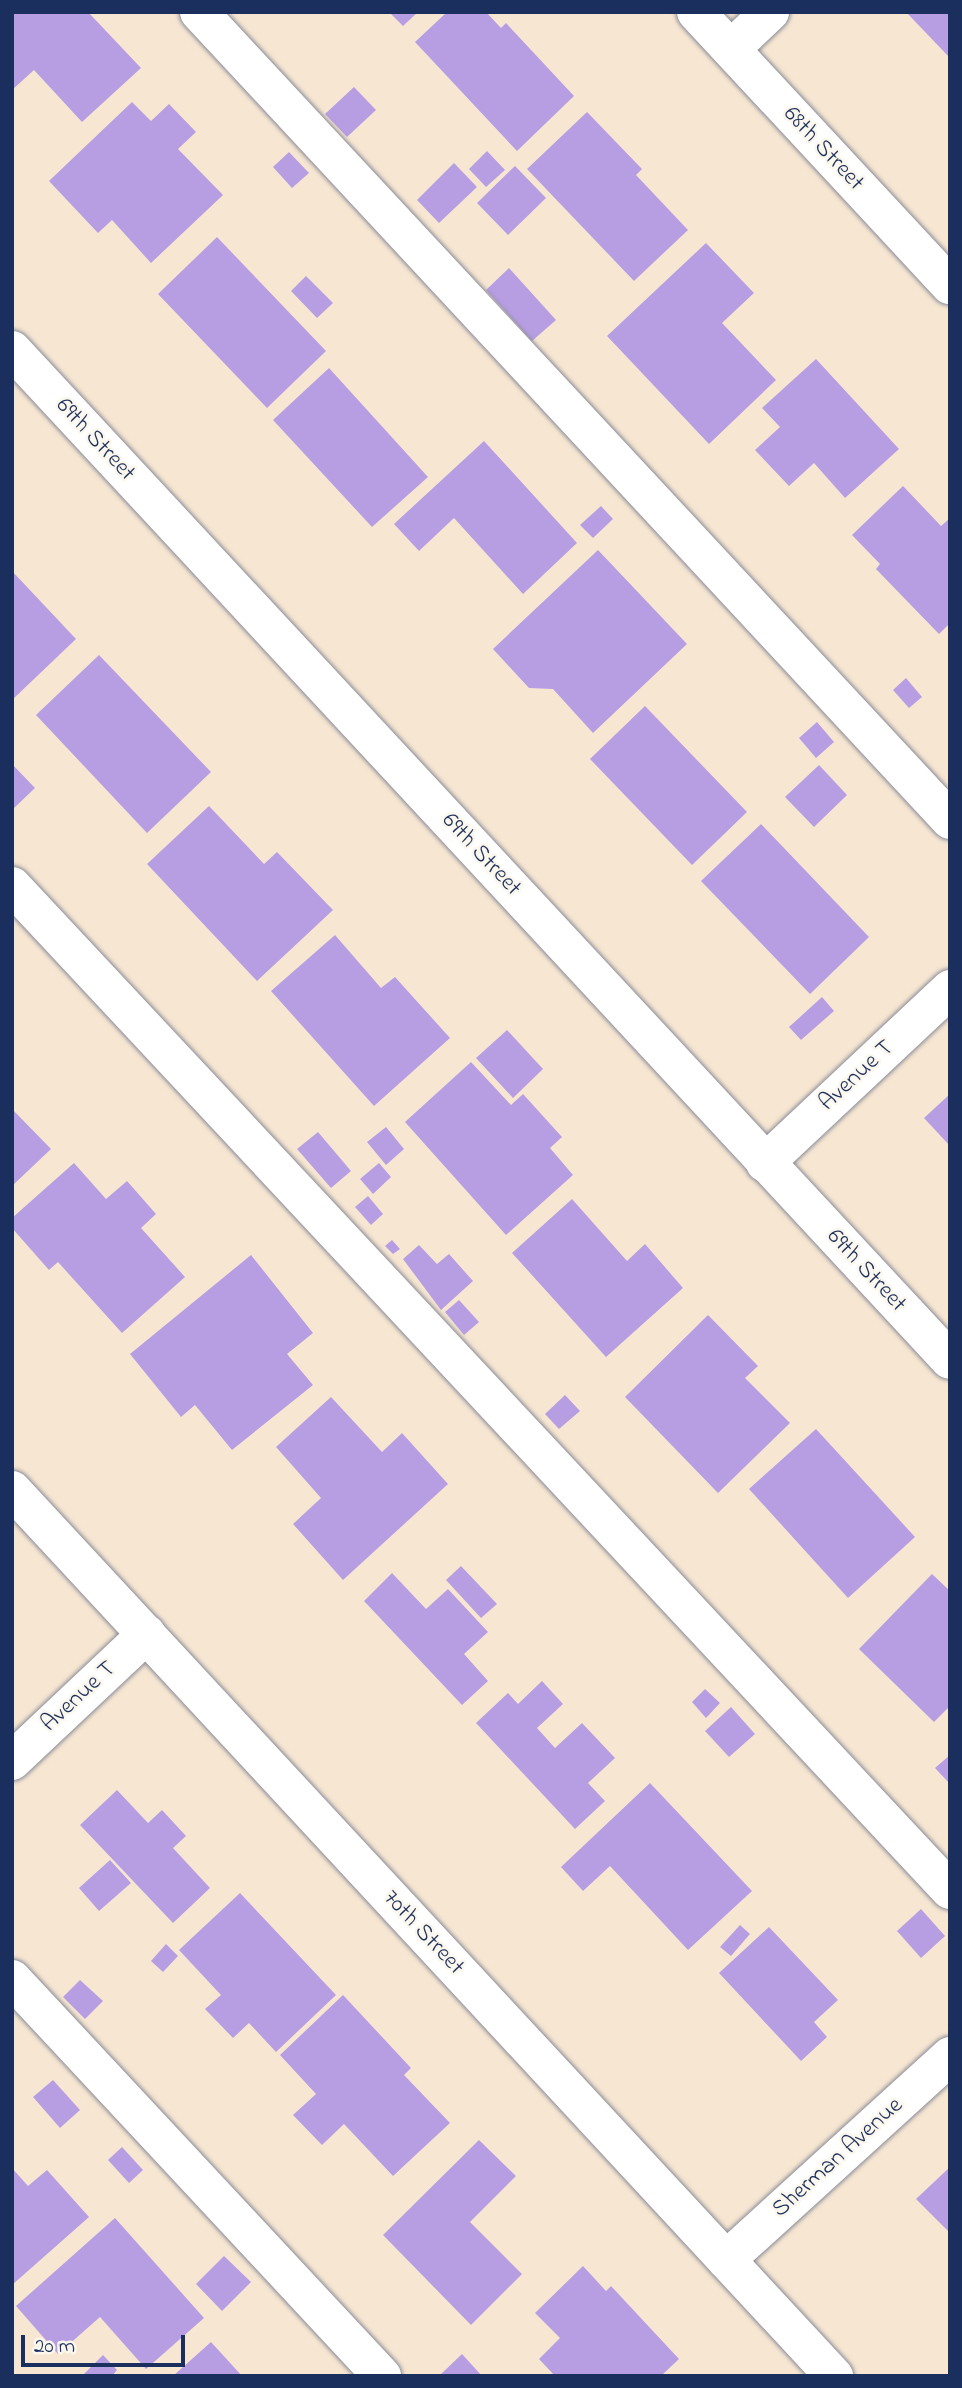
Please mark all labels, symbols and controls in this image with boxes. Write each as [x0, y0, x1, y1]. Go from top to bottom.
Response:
street label: 68th Street [776, 101, 870, 197]
street label: 69th Street [49, 392, 141, 488]
street label: 69th Street [435, 807, 527, 903]
street label: Avenue T [814, 1034, 900, 1118]
street label: 69th Street [820, 1223, 912, 1319]
street label: Avenue T [36, 1655, 122, 1739]
street label: 70th Street [376, 1884, 470, 1982]
street label: Sherman Avenue [767, 2092, 909, 2224]
scale bar [24, 2322, 189, 2366]
text: 20 m [34, 2332, 75, 2362]

